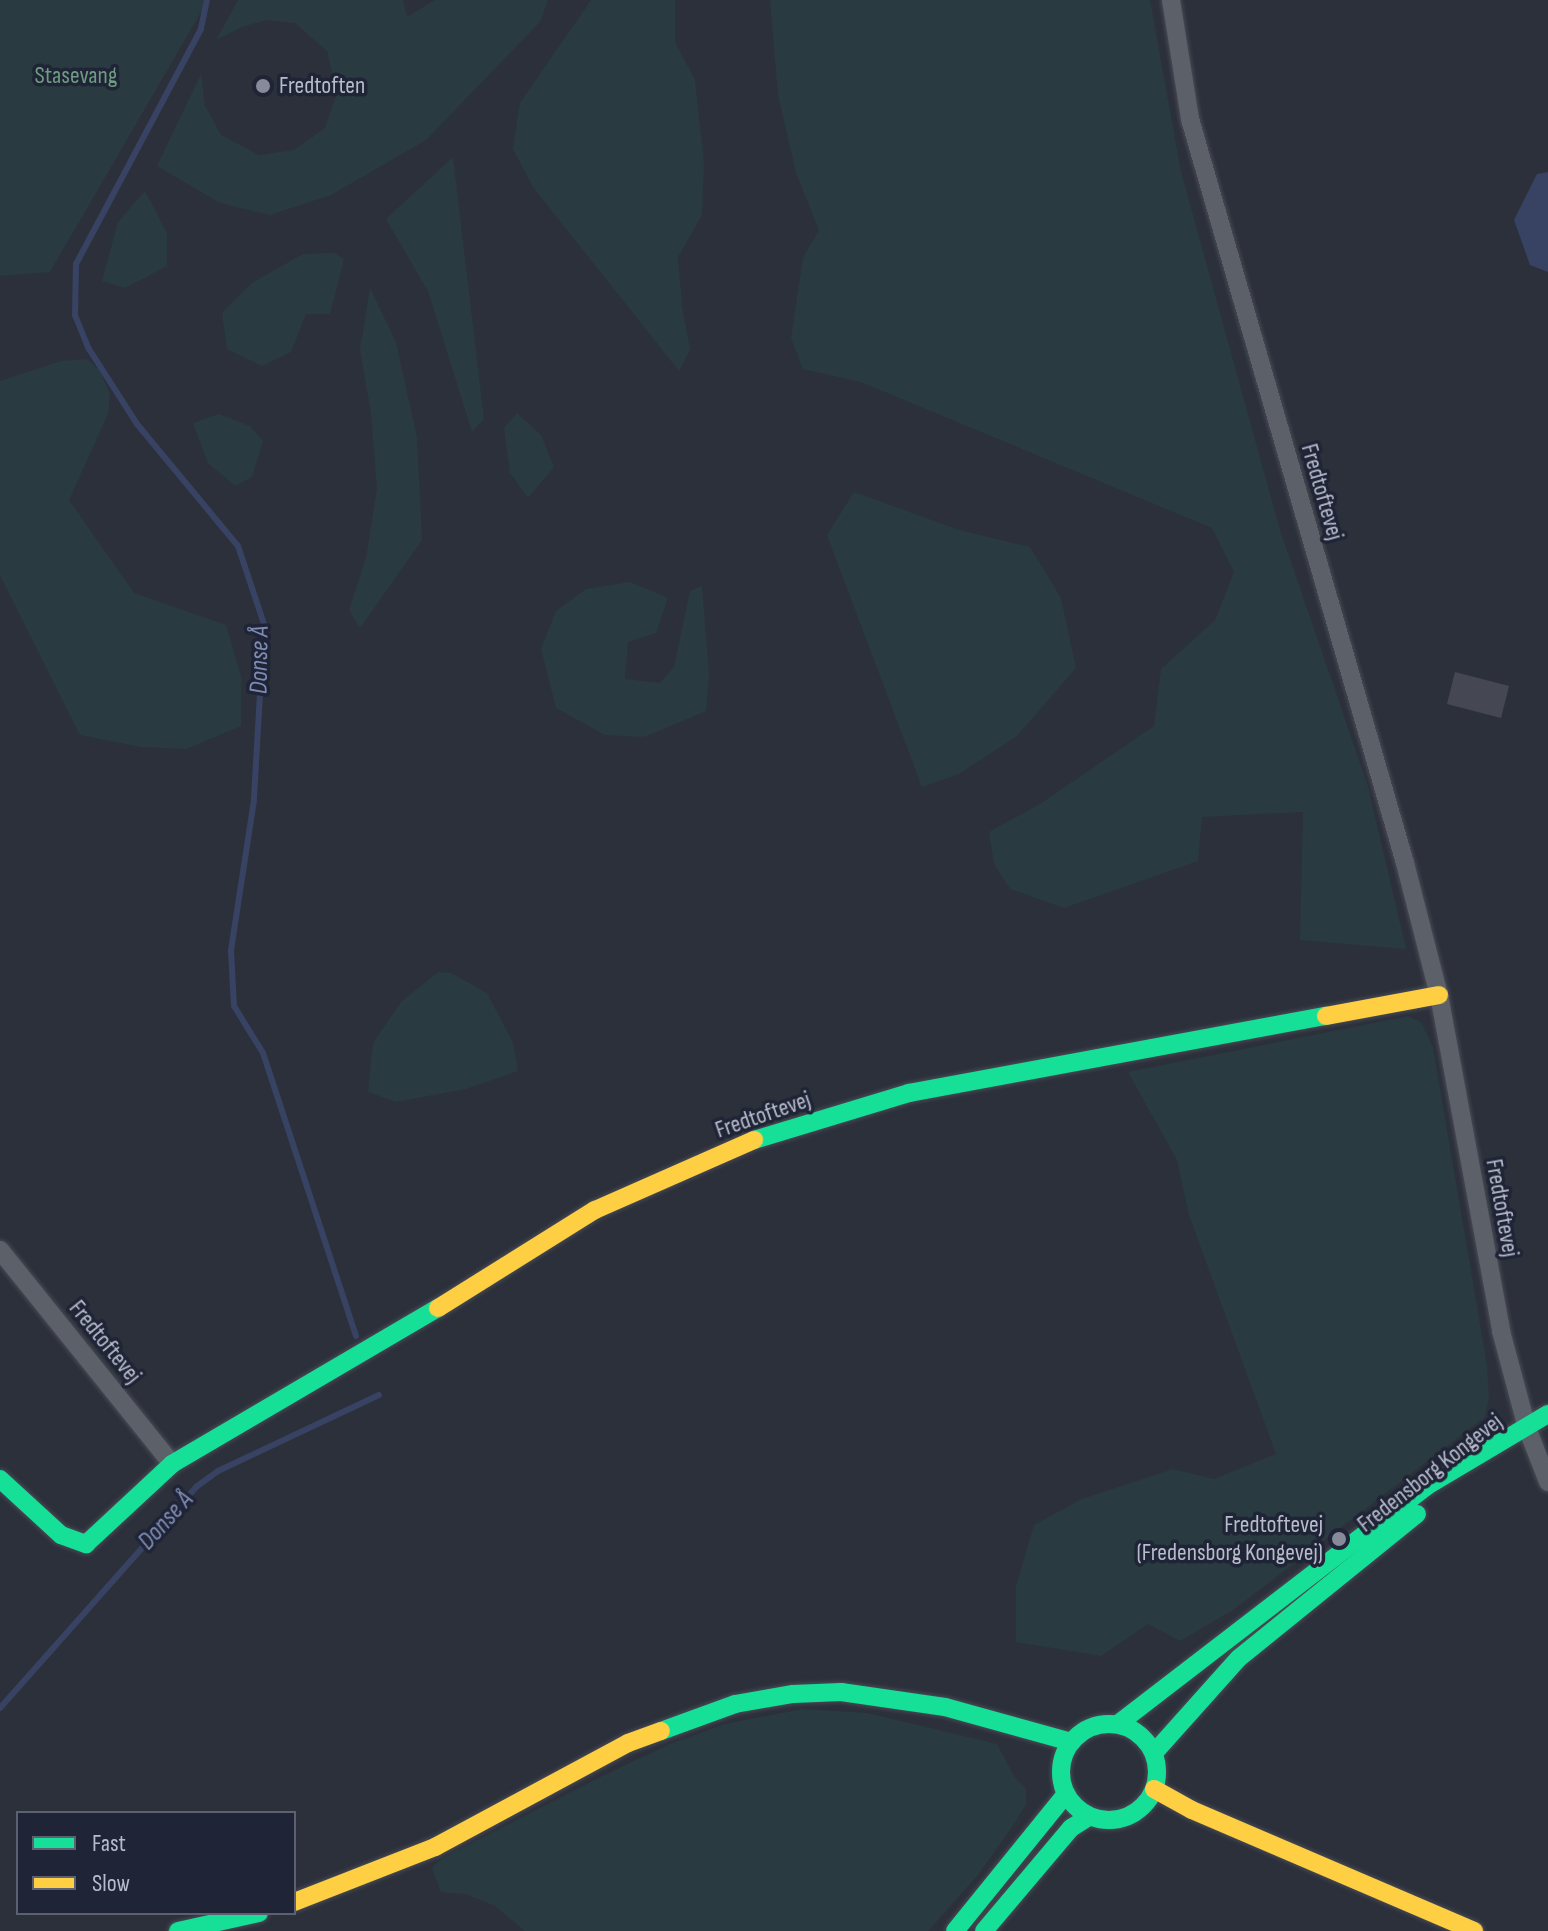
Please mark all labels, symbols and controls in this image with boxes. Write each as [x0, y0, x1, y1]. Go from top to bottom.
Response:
park label: Stasevang [35, 62, 117, 90]
place label: Fredtoften [279, 72, 365, 100]
marker: Fredtoften [254, 77, 272, 95]
street label: Fredtoftevej [1295, 441, 1349, 543]
water label: Donse Å [244, 626, 276, 694]
street label: Fredtoftevej [712, 1085, 814, 1145]
street label: Fredtoftevej [1479, 1157, 1525, 1259]
street label: Fredtoftevej [63, 1295, 147, 1389]
street label: Fredensborg Kongevej [1352, 1407, 1508, 1539]
water label: Donse Å [132, 1485, 200, 1557]
place label: Fredtoftevej (Fredensborg Kongevej) [1137, 1511, 1323, 1567]
marker: Fredtoftevej (Fredensborg Kongevej) [1330, 1530, 1348, 1548]
legend [16, 1811, 296, 1915]
text: Fast [92, 1829, 126, 1858]
text: Slow [92, 1869, 130, 1898]

